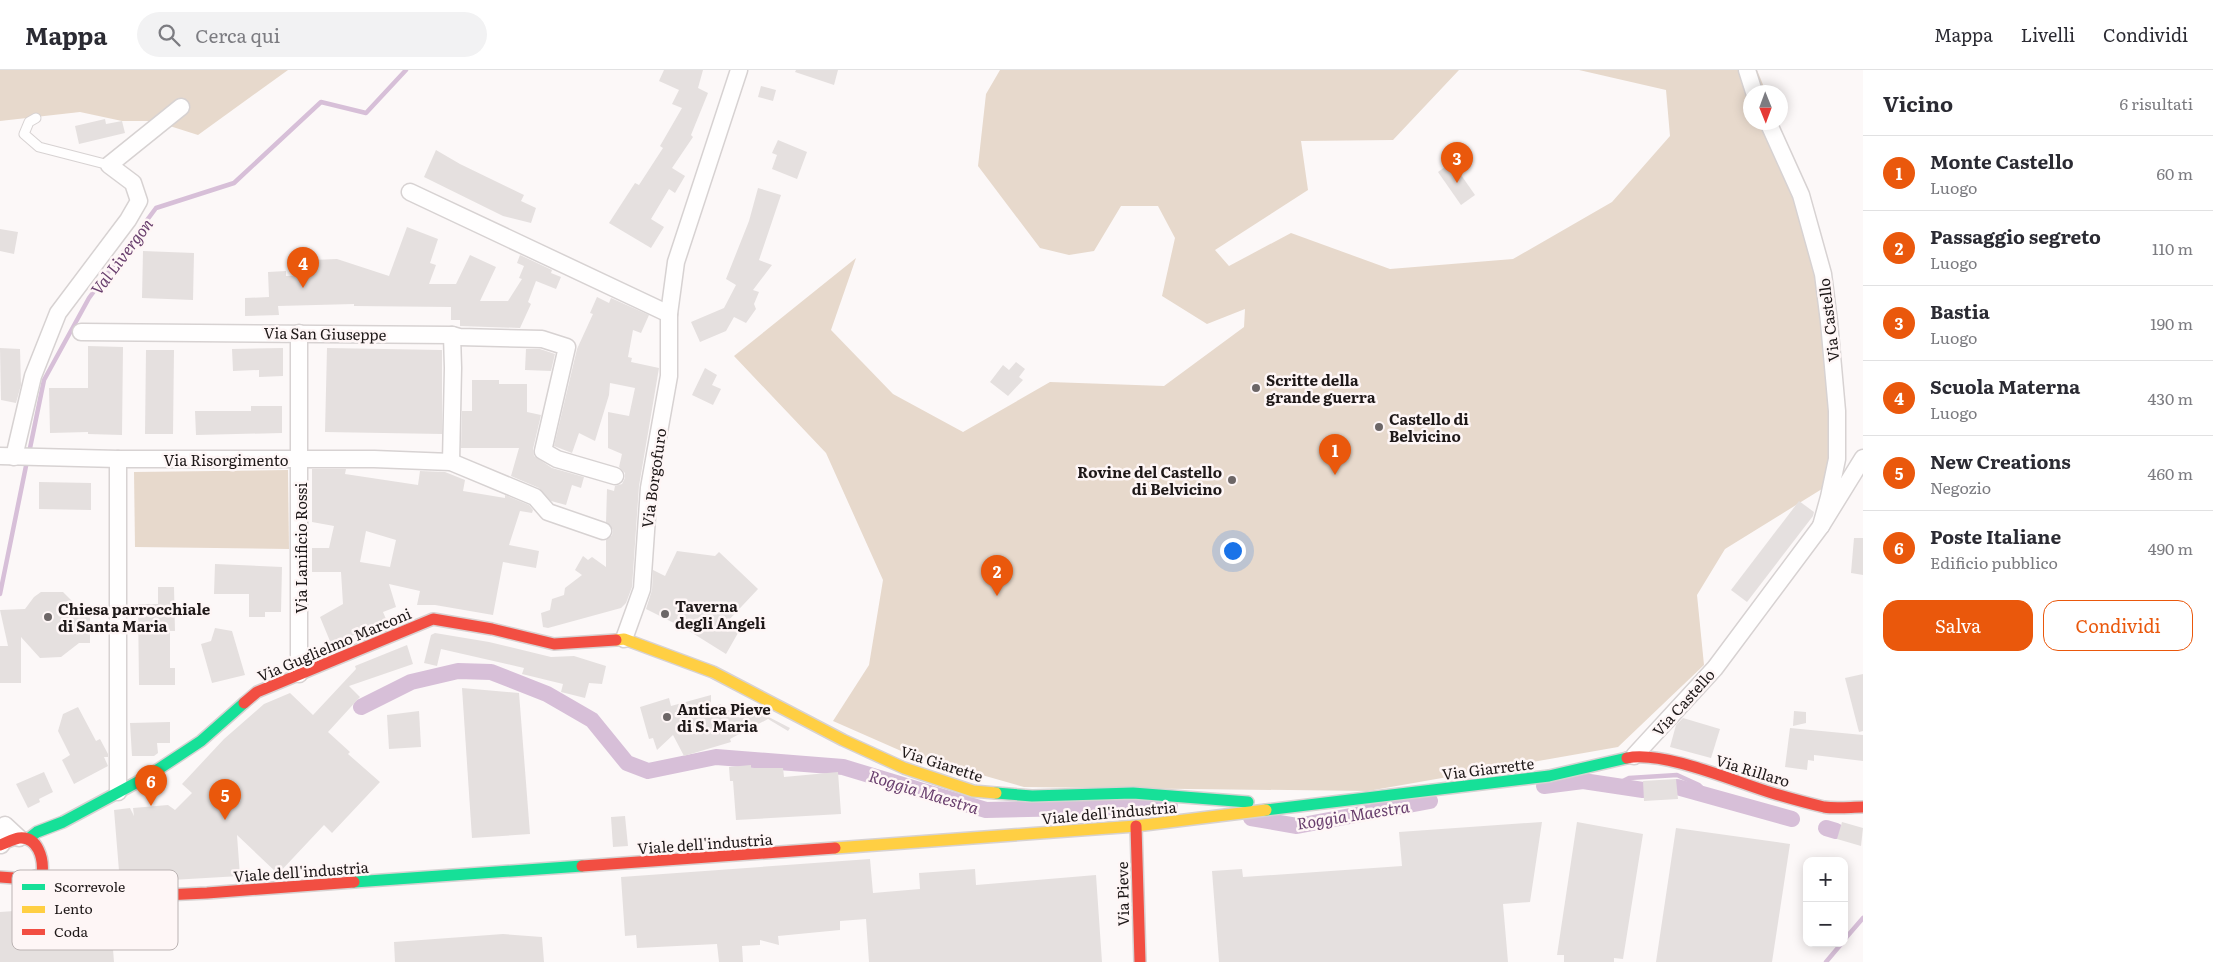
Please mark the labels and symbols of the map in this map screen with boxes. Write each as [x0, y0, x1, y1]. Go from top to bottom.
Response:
north arrow [1743, 85, 1788, 130]
pin: 3 [1441, 142, 1473, 183]
water label: Val Livergon [84, 212, 158, 299]
pin: 4 [287, 247, 319, 288]
street label: Via Castello [1811, 277, 1845, 363]
street label: Via San Giuseppe [263, 320, 387, 346]
place label: Scritte della grande guerra [1266, 368, 1376, 408]
marker: Scritte della grande guerra [1250, 382, 1262, 394]
place label: Castello di Belvicino [1389, 407, 1469, 447]
marker: Castello di Belvicino [1373, 421, 1385, 433]
street label: Via Borgofuro [635, 426, 671, 529]
pin: 1 [1319, 434, 1351, 475]
street label: Via Risorgimento [163, 448, 289, 471]
place label: Rovine del Castello di Belvicino [1077, 460, 1222, 500]
marker: Rovine del Castello di Belvicino [1226, 474, 1238, 486]
street label: Via Lanificio Rossi [289, 483, 312, 613]
your location [1220, 538, 1246, 564]
pin: 2 [981, 555, 1013, 596]
place label: Taverna degli Angeli [675, 594, 766, 634]
place label: Chiesa parrocchiale di Santa Maria [58, 597, 211, 637]
street label: Via Guglielmo Marconi [253, 601, 415, 687]
marker: Taverna degli Angeli [659, 608, 671, 620]
marker: Chiesa parrocchiale di Santa Maria [42, 611, 54, 623]
street label: Via Castello [1646, 663, 1720, 741]
place label: Antica Pieve di S. Maria [677, 697, 771, 737]
marker: Antica Pieve di S. Maria [661, 711, 673, 723]
street label: Via Giarette [898, 739, 986, 787]
street label: Via Rillaro [1713, 748, 1793, 792]
street label: Via Giarrette [1441, 751, 1536, 785]
water label: Roggia Maestra [866, 763, 983, 819]
pin: 6 [135, 765, 167, 806]
pin: 5 [209, 779, 241, 820]
water label: Roggia Maestra [1295, 793, 1412, 835]
street label: Viale dell'industria [1040, 795, 1178, 829]
street label: Viale dell'industria [637, 827, 774, 859]
street label: Viale dell'industria [233, 855, 370, 887]
street label: Via Pieve [1110, 861, 1134, 927]
legend [12, 870, 178, 950]
text: Scorrevole [54, 876, 125, 896]
text: Lento [54, 898, 93, 918]
text: Coda [54, 921, 89, 941]

